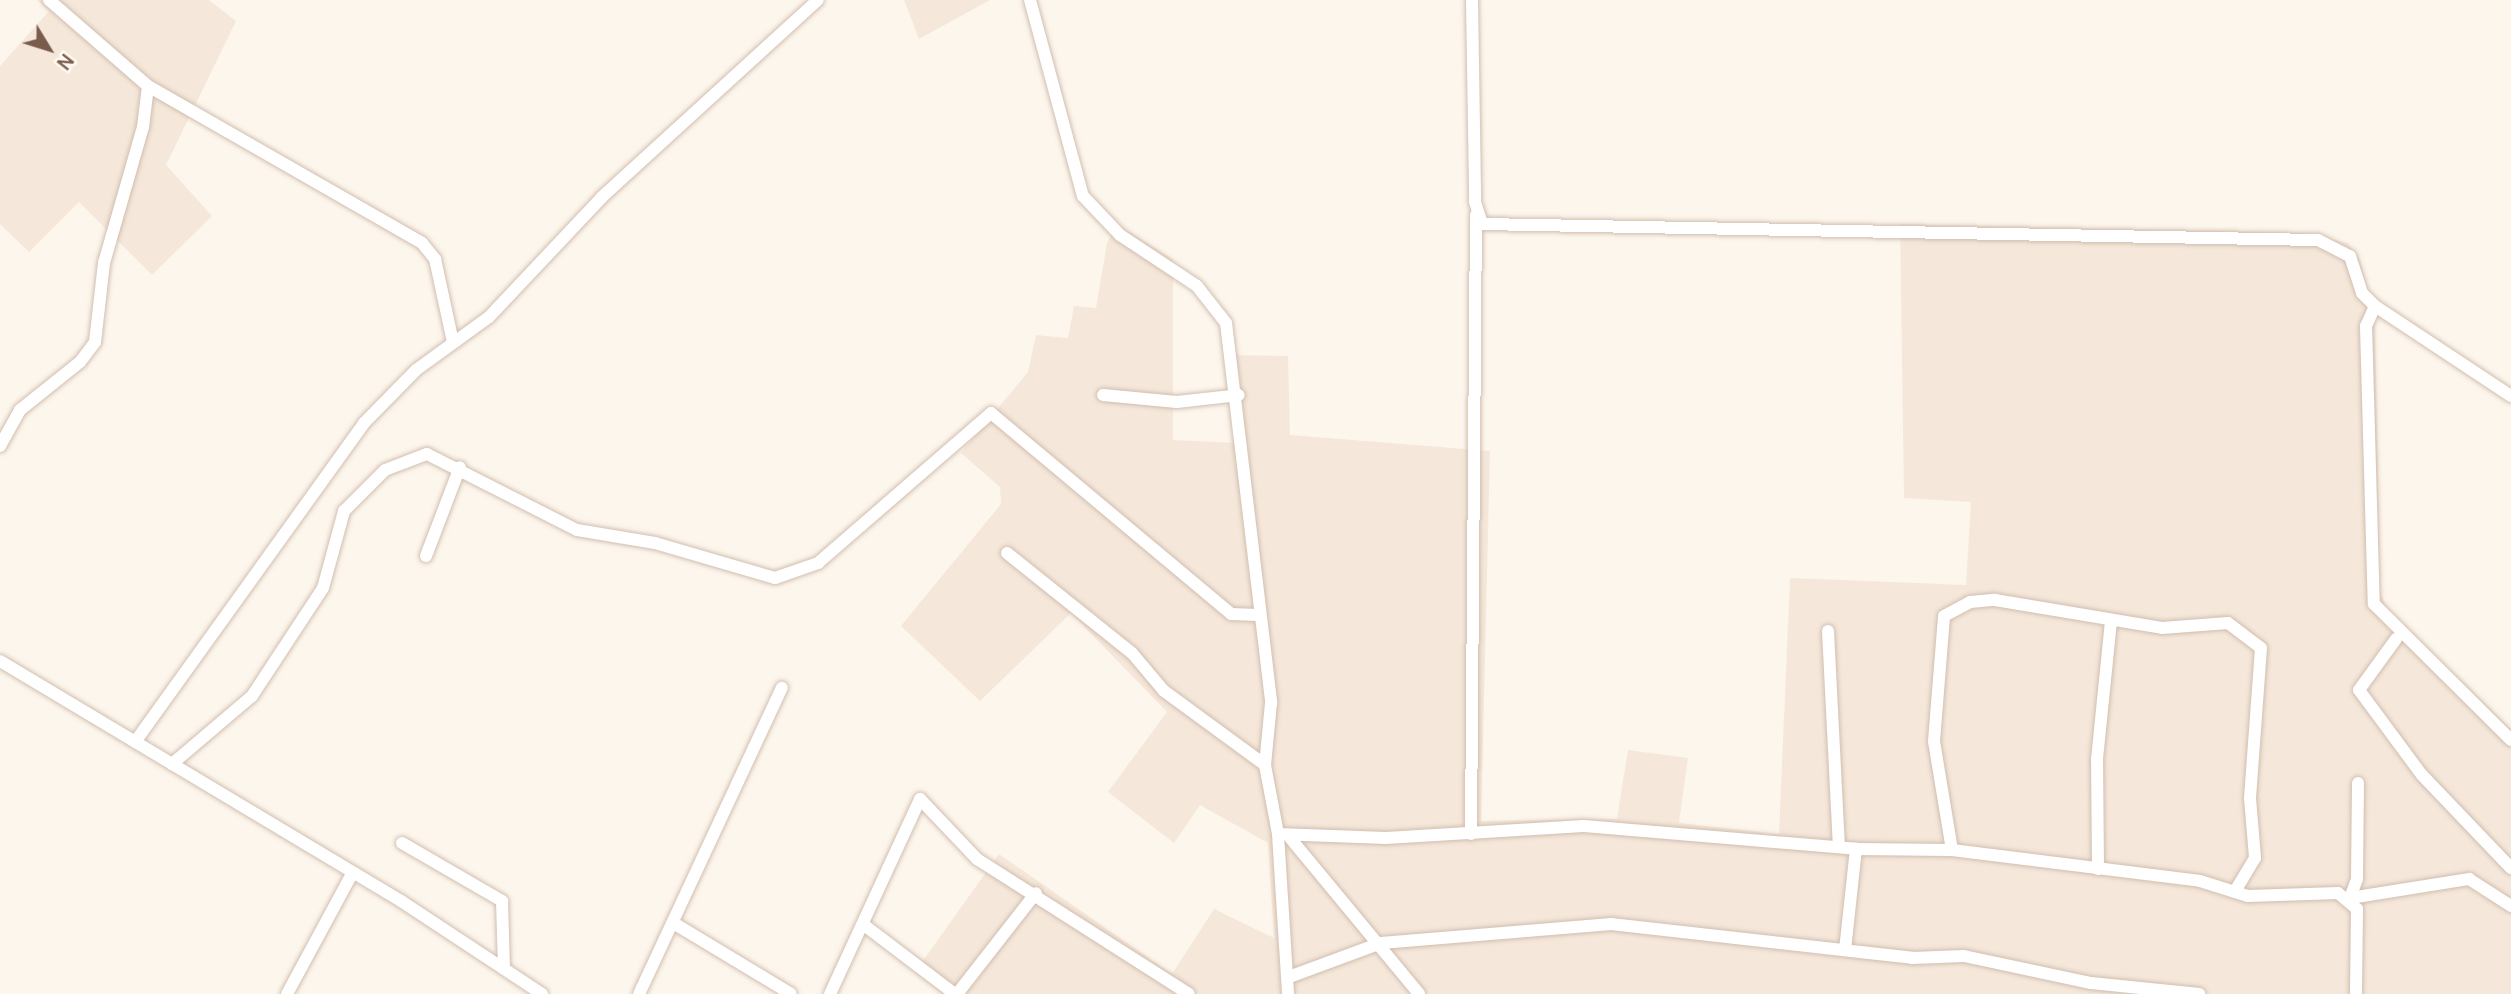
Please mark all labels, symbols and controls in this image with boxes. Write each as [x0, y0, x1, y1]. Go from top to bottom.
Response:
north arrow [14, 14, 84, 84]
text: N [51, 49, 80, 75]

